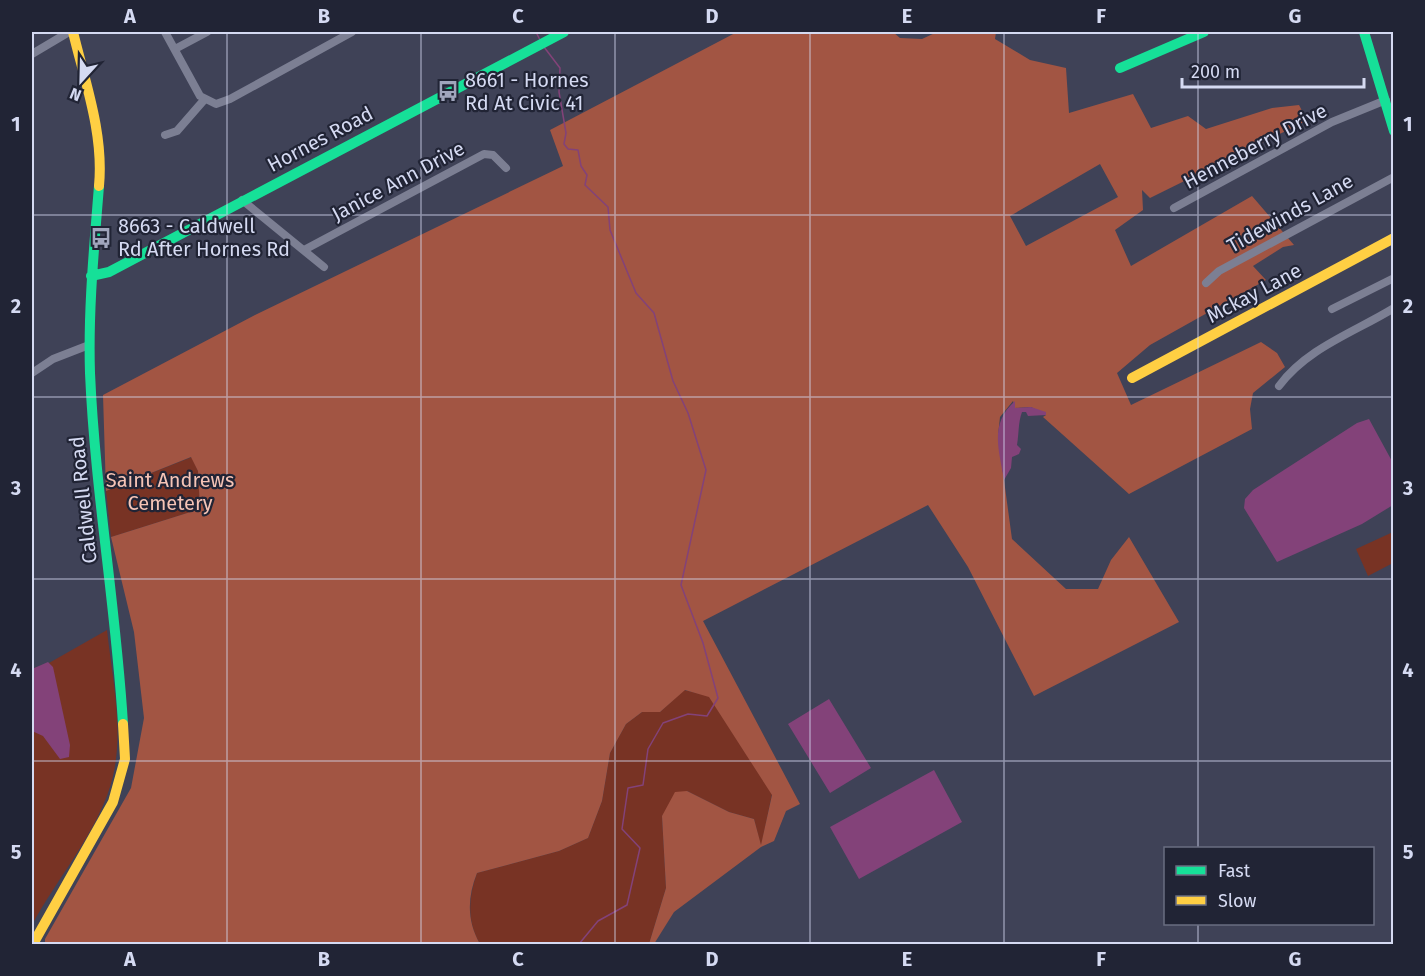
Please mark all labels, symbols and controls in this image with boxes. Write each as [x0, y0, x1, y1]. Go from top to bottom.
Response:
text: A [123, 4, 137, 28]
text: B [318, 4, 330, 28]
text: C [512, 4, 524, 28]
text: D [705, 4, 719, 28]
text: E [902, 4, 912, 28]
text: F [1096, 4, 1106, 28]
text: G [1289, 4, 1301, 28]
north arrow [51, 51, 111, 111]
scale bar [1182, 51, 1364, 89]
text: 200 m [1191, 61, 1240, 83]
place label: 8661 - Hornes Rd At Civic 41 [465, 68, 589, 115]
bus stop icon: 8661 - Hornes Rd At Civic 41 [436, 79, 460, 103]
text: N [67, 84, 84, 105]
street label: Henneberry Drive [1179, 98, 1331, 194]
street label: Hornes Road [263, 101, 377, 177]
text: 1 [11, 112, 21, 136]
text: 1 [1403, 112, 1413, 136]
street label: Janice Ann Drive [328, 136, 468, 226]
street label: Tidewinds Lane [1223, 168, 1357, 258]
place label: 8663 - Caldwell Rd After Hornes Rd [118, 214, 290, 261]
bus stop icon: 8663 - Caldwell Rd After Hornes Rd [89, 226, 113, 250]
street label: Mckay Lane [1202, 258, 1306, 328]
text: 2 [11, 294, 21, 318]
text: 2 [1403, 294, 1413, 318]
street label: Caldwell Road [64, 435, 102, 565]
park label: Saint Andrews Cemetery [106, 468, 234, 515]
text: 3 [10, 476, 21, 500]
text: 3 [1402, 476, 1413, 500]
text: 4 [10, 658, 22, 682]
text: 4 [1402, 658, 1414, 682]
text: 5 [11, 840, 22, 864]
text: 5 [1403, 840, 1414, 864]
legend [1164, 847, 1374, 925]
text: Fast [1218, 860, 1251, 882]
text: Slow [1218, 890, 1257, 912]
text: A [123, 947, 137, 971]
text: B [318, 947, 330, 971]
text: C [512, 947, 524, 971]
text: D [705, 947, 719, 971]
text: E [902, 947, 912, 971]
text: F [1096, 947, 1106, 971]
text: G [1289, 947, 1301, 971]

